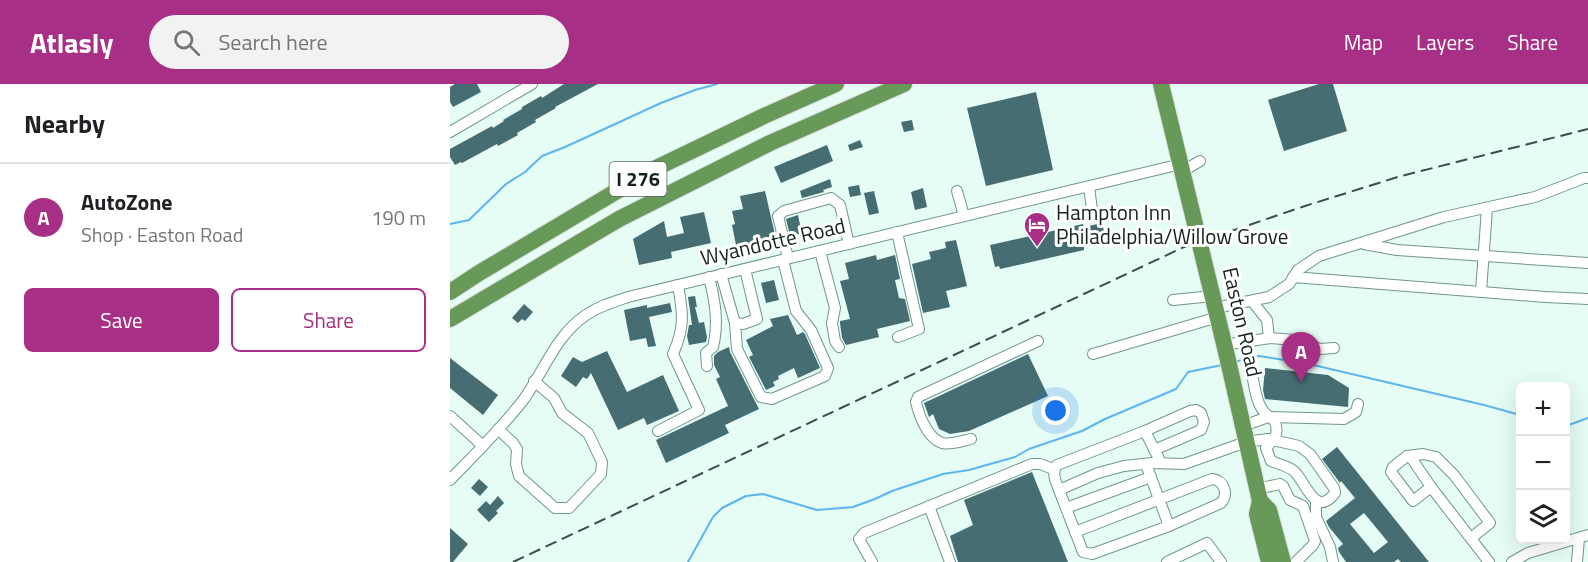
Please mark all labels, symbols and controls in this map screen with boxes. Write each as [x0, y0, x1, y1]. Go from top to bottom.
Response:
search box [149, 15, 569, 69]
text: Atlasly [30, 21, 113, 64]
text: Search here [218, 25, 328, 59]
icon: search [170, 26, 203, 59]
text: Map [1344, 26, 1383, 58]
text: Layers [1416, 26, 1474, 58]
text: Share [1507, 26, 1558, 58]
text: Nearby [24, 104, 105, 143]
road number: I 276 [610, 162, 666, 196]
text: AutoZone [81, 185, 173, 219]
place label: Hampton Inn Philadelphia/Willow Grove [1056, 196, 1288, 252]
text: A [37, 202, 50, 233]
text: 190 m [371, 202, 426, 233]
street label: Wyandotte Road [697, 209, 848, 273]
hotel icon: Hampton Inn Philadelphia/Willow Grove [1022, 210, 1052, 248]
text: Shop · Easton Road [81, 219, 243, 250]
street label: Easton Road [1215, 264, 1271, 380]
button: Save [24, 288, 219, 352]
button: Share [231, 288, 426, 352]
pin: A [1282, 332, 1320, 382]
map controls [1516, 382, 1570, 544]
button: + [1516, 382, 1570, 436]
your location [1041, 396, 1070, 425]
button: − [1516, 436, 1570, 490]
button: layers [1516, 490, 1570, 544]

